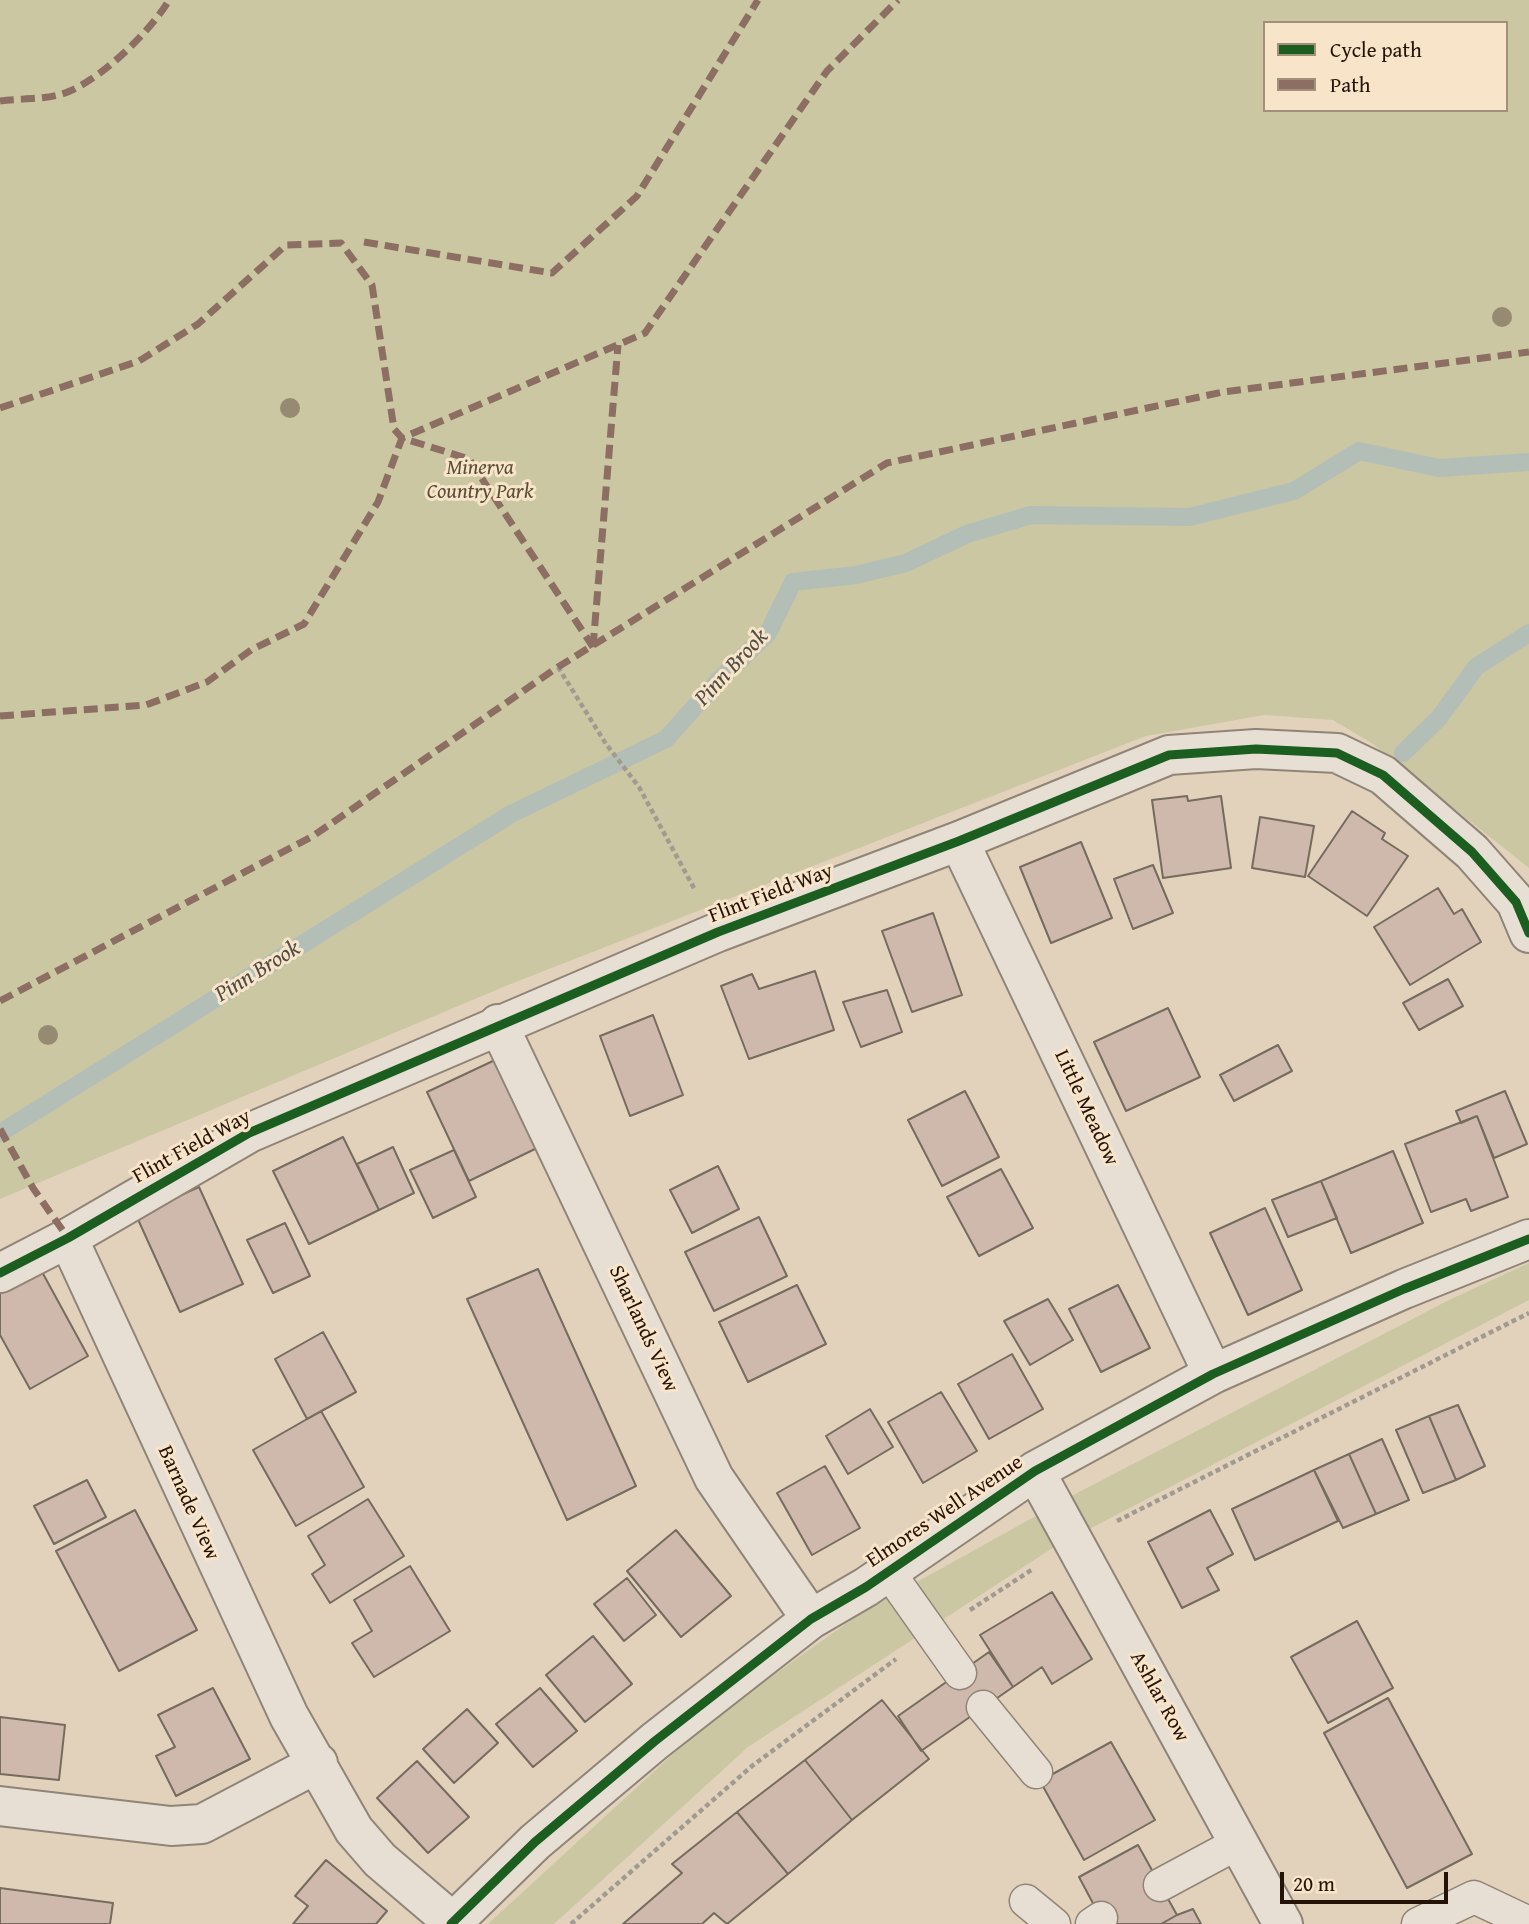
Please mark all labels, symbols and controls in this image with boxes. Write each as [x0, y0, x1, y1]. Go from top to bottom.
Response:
legend [1263, 21, 1508, 112]
text: Cycle path [1330, 34, 1422, 65]
text: Path [1330, 69, 1370, 100]
park label: Minerva Country Park [427, 456, 533, 506]
water label: Pinn Brook [689, 624, 775, 712]
street label: Flint Field Way [705, 859, 837, 929]
water label: Pinn Brook [210, 935, 306, 1009]
street label: Little Meadow [1048, 1046, 1124, 1170]
street label: Flint Field Way [129, 1104, 255, 1190]
street label: Sharlands View [603, 1262, 683, 1396]
street label: Barnade View [152, 1442, 224, 1564]
street label: Elmores Well Avenue [862, 1450, 1028, 1574]
street label: Ashlar Row [1124, 1647, 1194, 1747]
scale bar [1284, 1857, 1452, 1901]
text: 20 m [1293, 1868, 1335, 1899]

